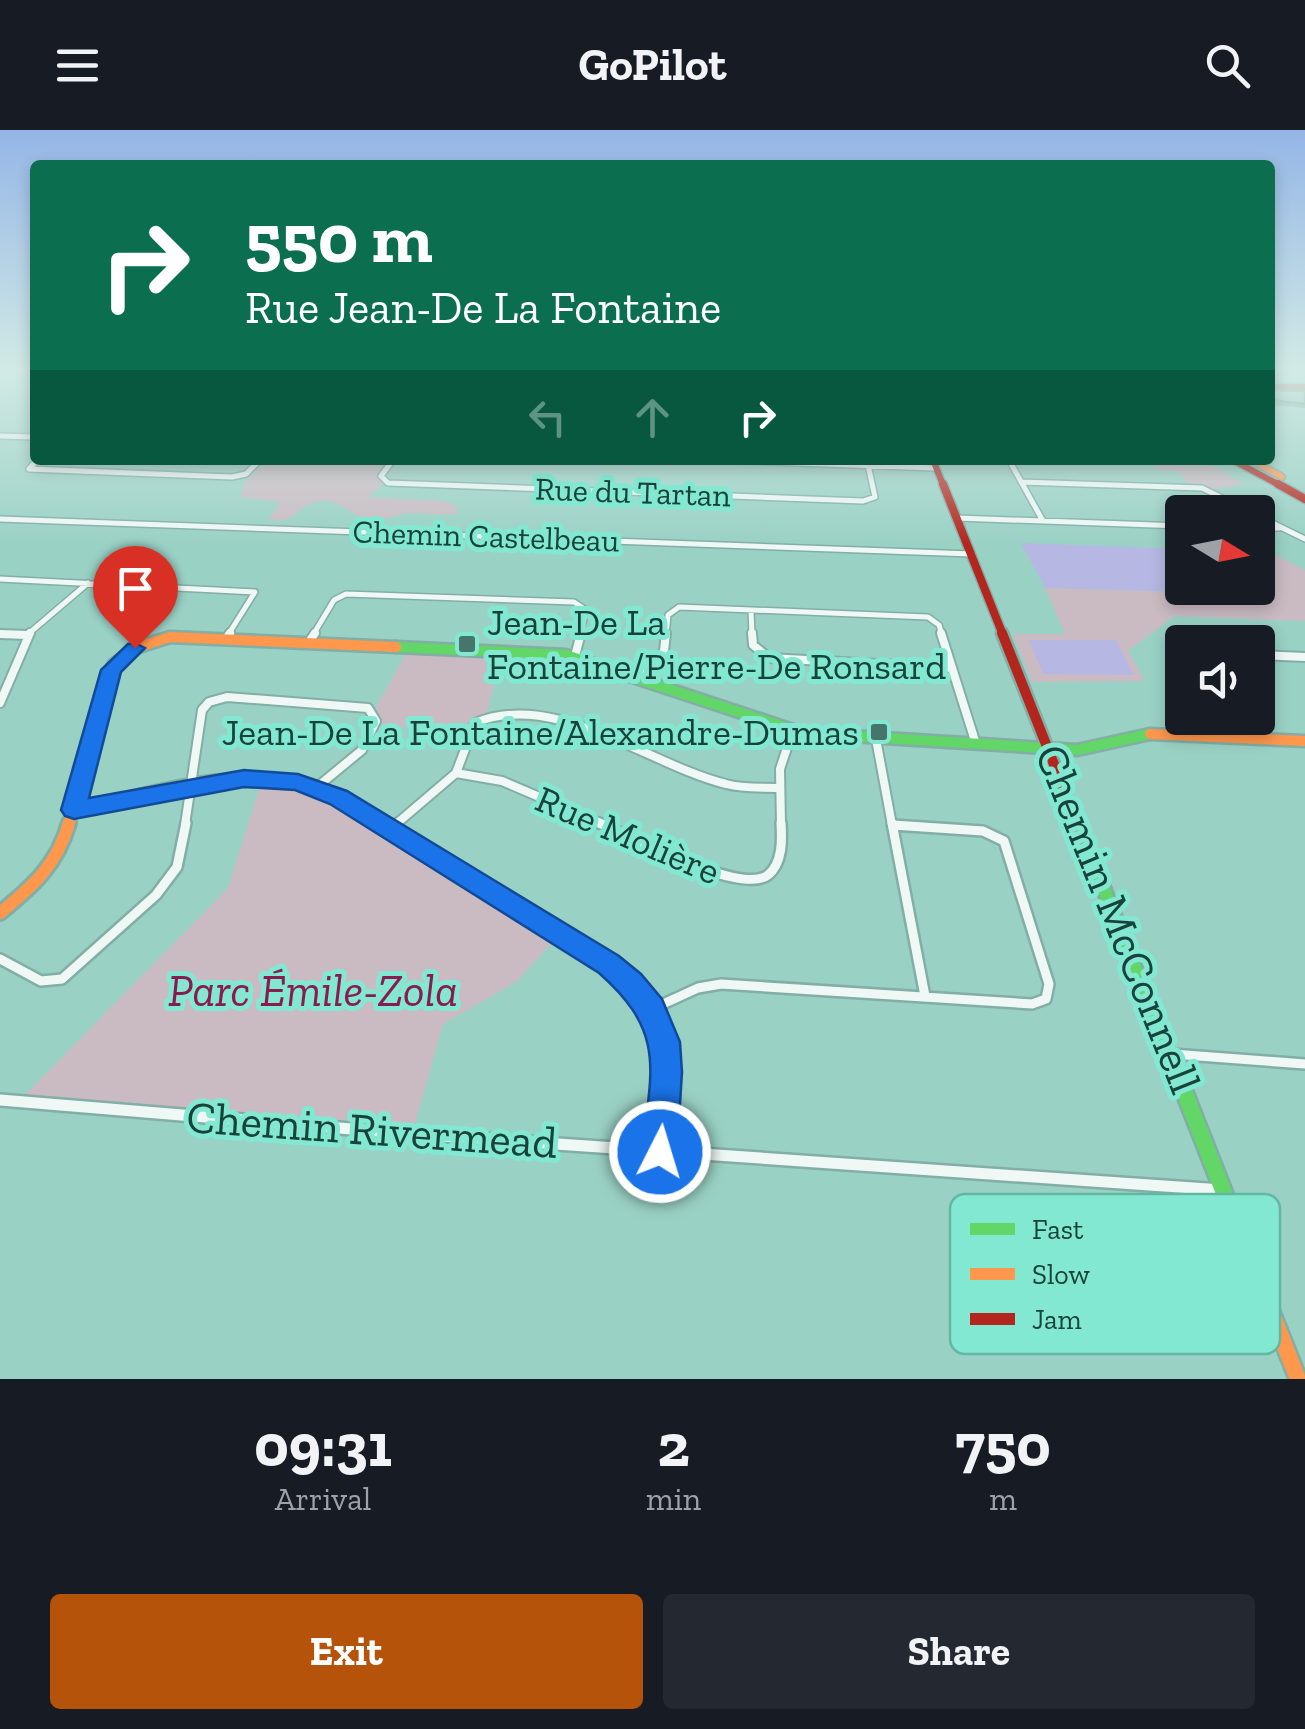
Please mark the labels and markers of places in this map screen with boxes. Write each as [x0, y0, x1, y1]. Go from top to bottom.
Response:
pin [93, 546, 178, 649]
place label: Jean-De La Fontaine/Pierre-De Ronsard [487, 599, 946, 689]
marker: Jean-De La Fontaine/Pierre-De Ronsard [456, 633, 478, 655]
place label: Jean-De La Fontaine/Alexandre-Dumas [222, 709, 859, 755]
marker: Jean-De La Fontaine/Alexandre-Dumas [868, 721, 890, 743]

